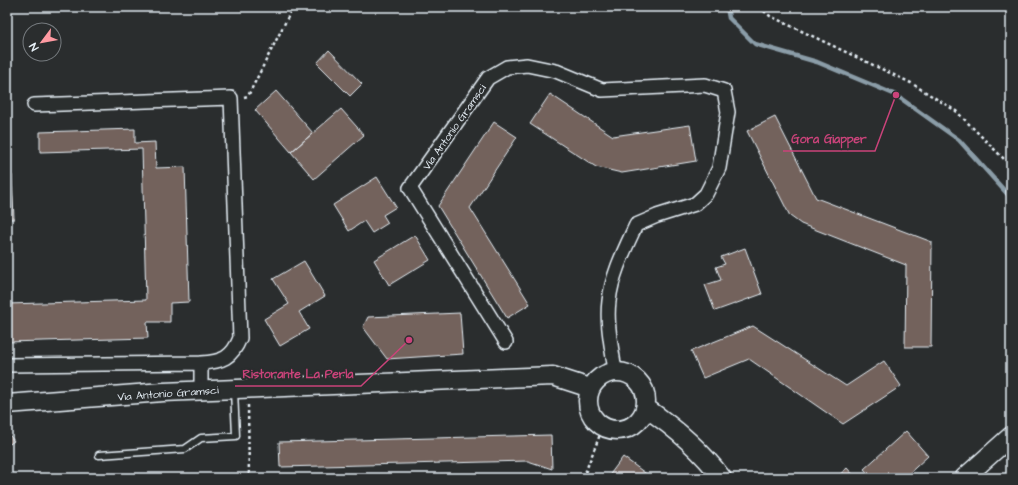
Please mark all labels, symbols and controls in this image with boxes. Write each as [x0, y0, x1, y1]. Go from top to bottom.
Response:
north arrow [22, 22, 62, 62]
text: N [26, 40, 42, 54]
street label: Via Antonio Gramsci [419, 81, 490, 173]
callout: Gora Giapper [783, 127, 875, 151]
text: Gora Giapper [791, 131, 867, 149]
callout: Ristorante La Perla [235, 362, 361, 386]
text: Ristorante La Perla [243, 366, 354, 383]
street label: Via Antonio Gramsci [117, 382, 220, 405]

